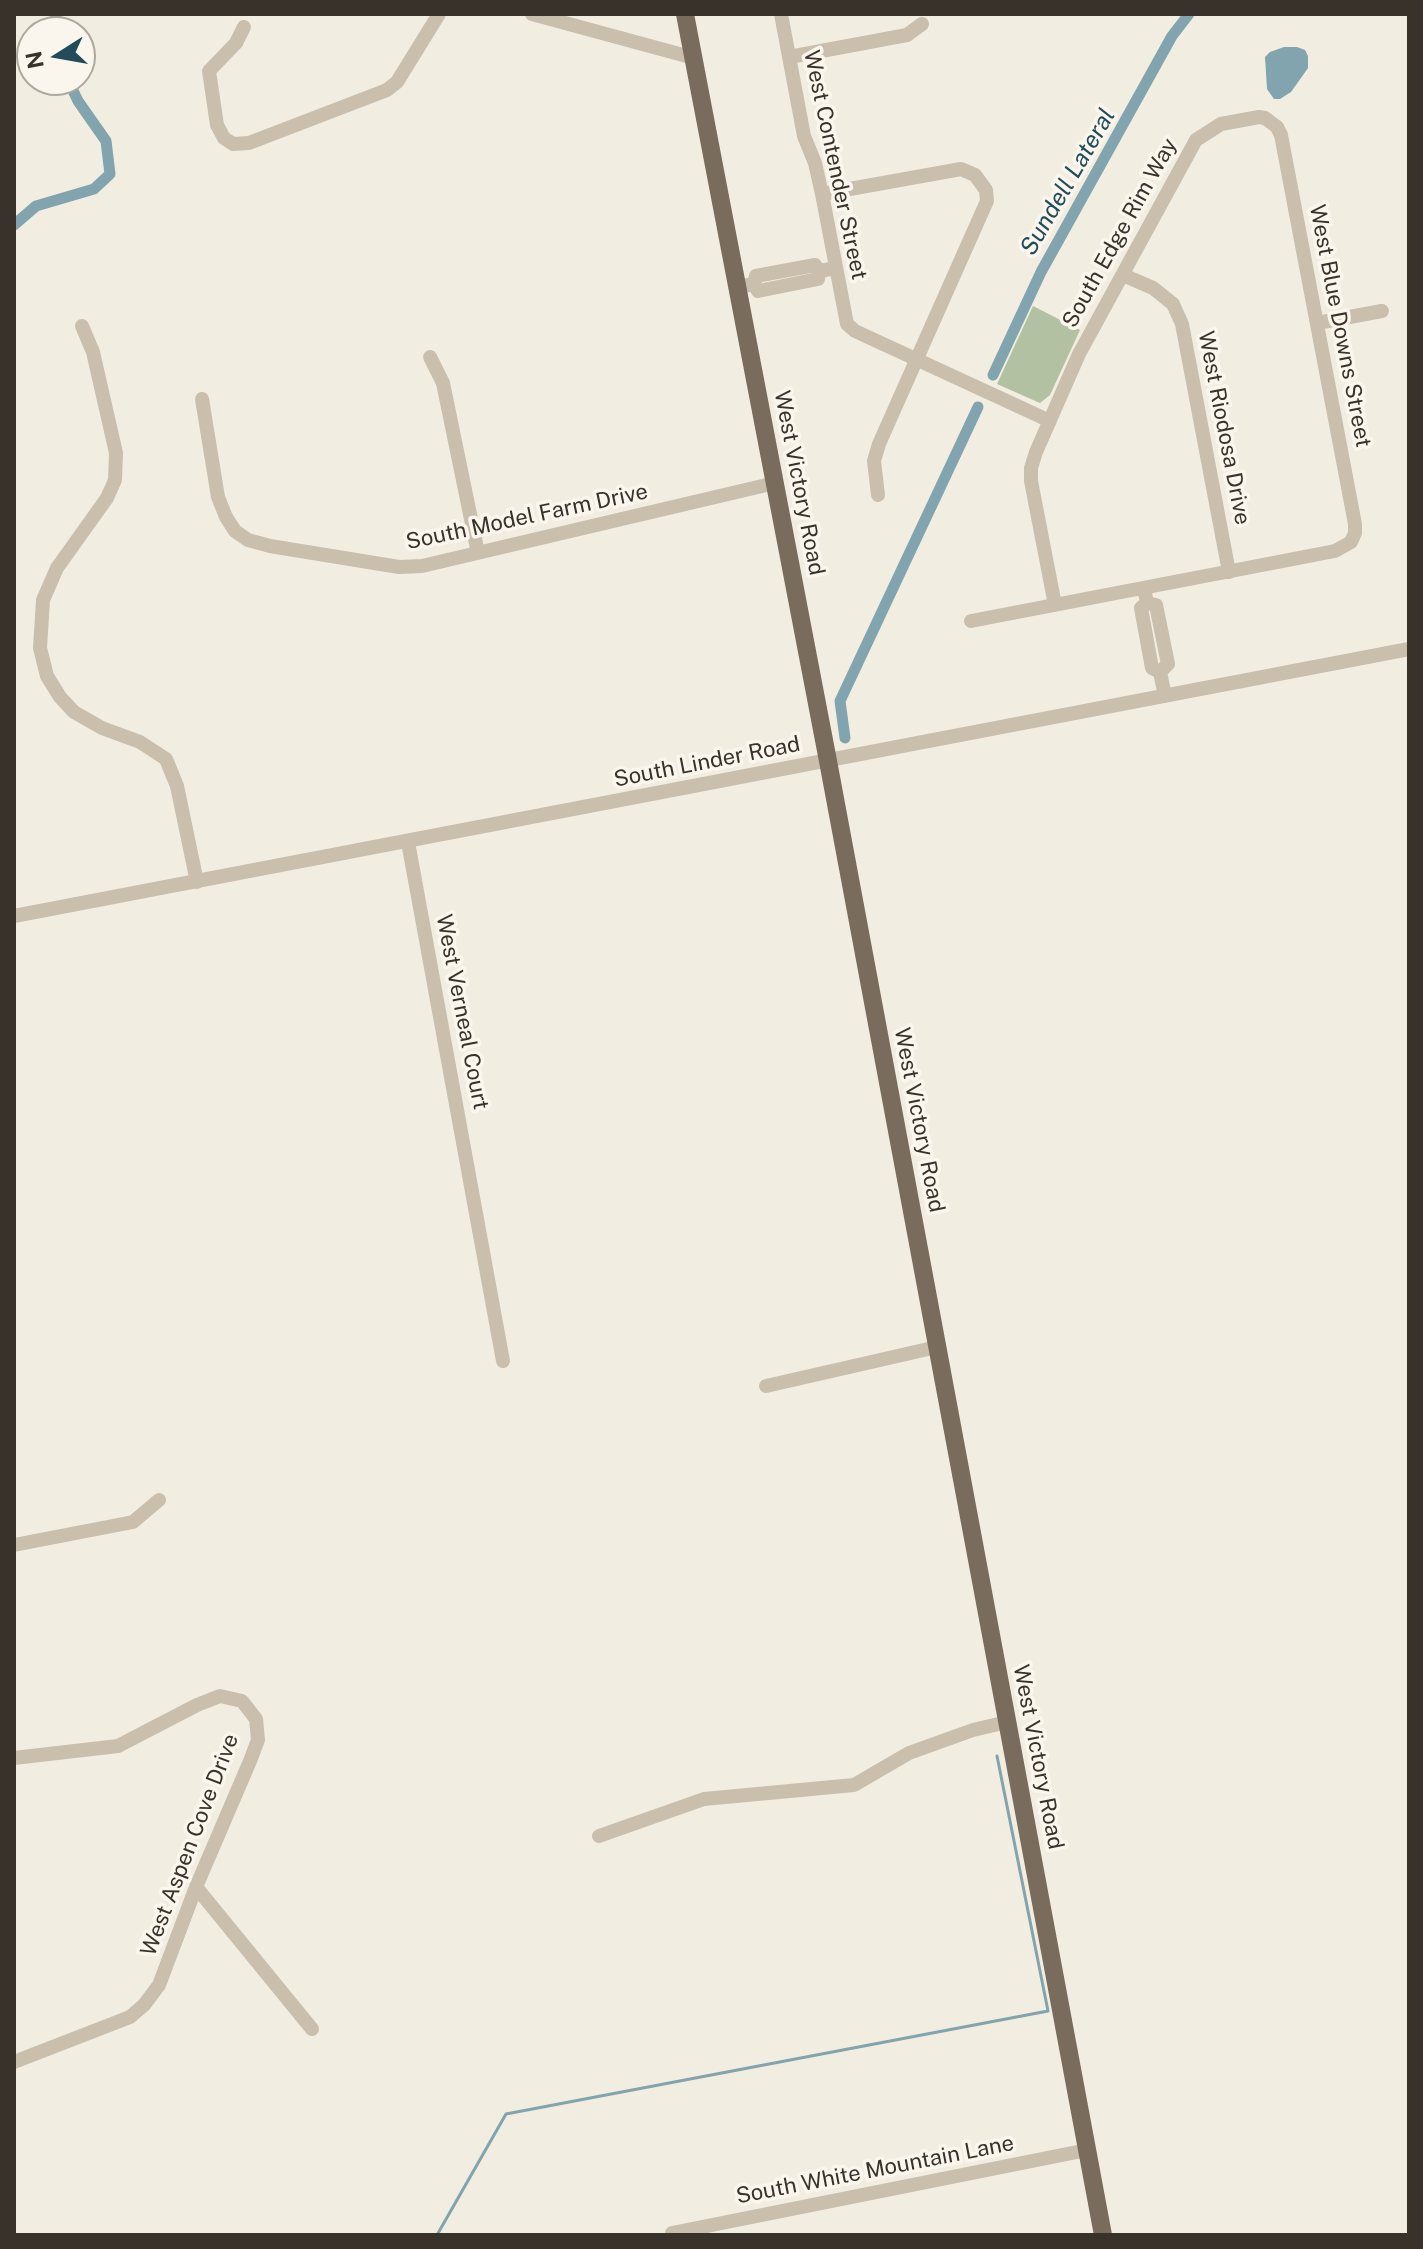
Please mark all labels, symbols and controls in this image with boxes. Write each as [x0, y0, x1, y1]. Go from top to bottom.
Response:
north arrow [16, 16, 96, 96]
street label: West Contender Street [798, 48, 872, 282]
text: N [20, 49, 49, 71]
water label: Sundell Lateral [1014, 103, 1122, 261]
street label: South Edge Rim Way [1057, 134, 1183, 332]
street label: West Blue Downs Street [1303, 202, 1377, 450]
street label: West Riodosa Drive [1192, 329, 1256, 527]
street label: West Victory Road [768, 388, 830, 578]
street label: South Model Farm Drive [404, 478, 650, 556]
street label: South Linder Road [612, 731, 802, 793]
street label: West Verneal Court [430, 912, 494, 1112]
street label: West Victory Road [888, 1025, 950, 1215]
street label: West Victory Road [1007, 1662, 1069, 1852]
street label: West Aspen Cove Drive [135, 1730, 245, 1960]
street label: South White Mountain Lane [734, 2130, 1016, 2210]

